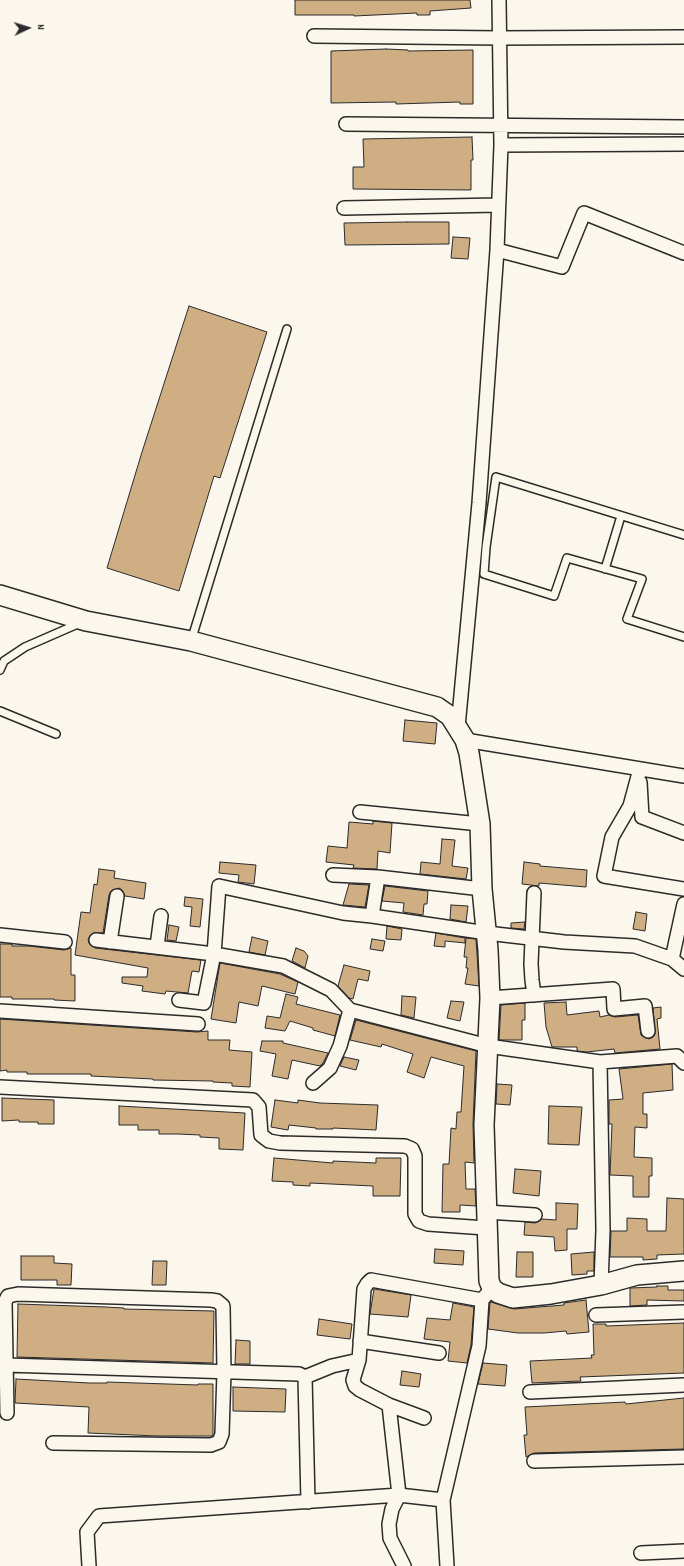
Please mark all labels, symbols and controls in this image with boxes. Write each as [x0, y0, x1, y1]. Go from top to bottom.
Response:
north arrow [8, 8, 48, 48]
text: N [32, 24, 48, 30]

